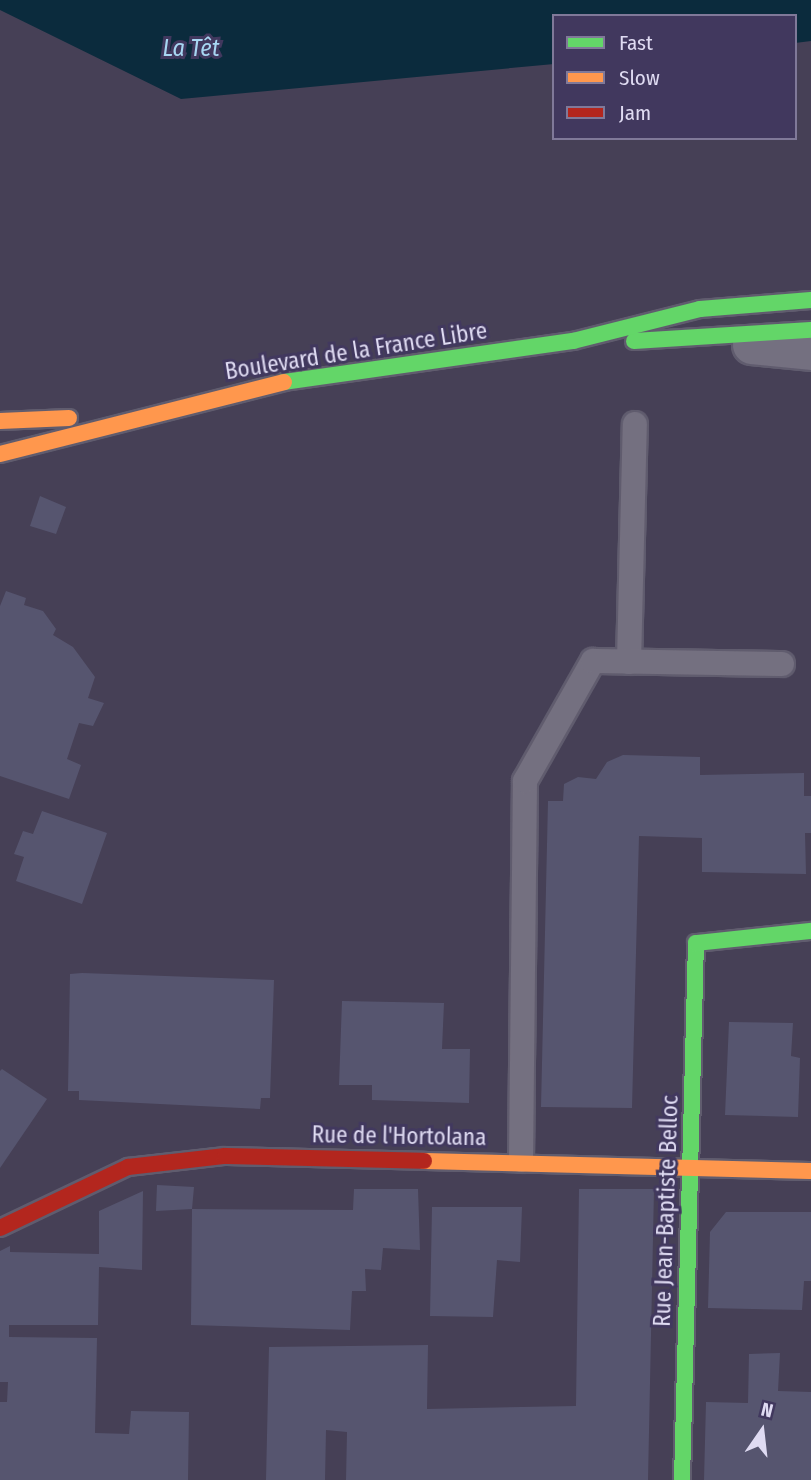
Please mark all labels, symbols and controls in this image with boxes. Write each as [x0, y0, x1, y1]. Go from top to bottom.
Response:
legend [552, 14, 797, 140]
text: Fast [619, 30, 653, 56]
water label: La Têt [163, 35, 219, 63]
text: Slow [619, 65, 660, 91]
text: Jam [619, 100, 651, 126]
street label: Boulevard de la France Libre [223, 317, 489, 385]
street label: Rue Jean-Baptiste Belloc [648, 1095, 684, 1327]
street label: Rue de l'Hortolana [311, 1121, 487, 1151]
north arrow [727, 1396, 797, 1466]
text: N [759, 1398, 776, 1423]

